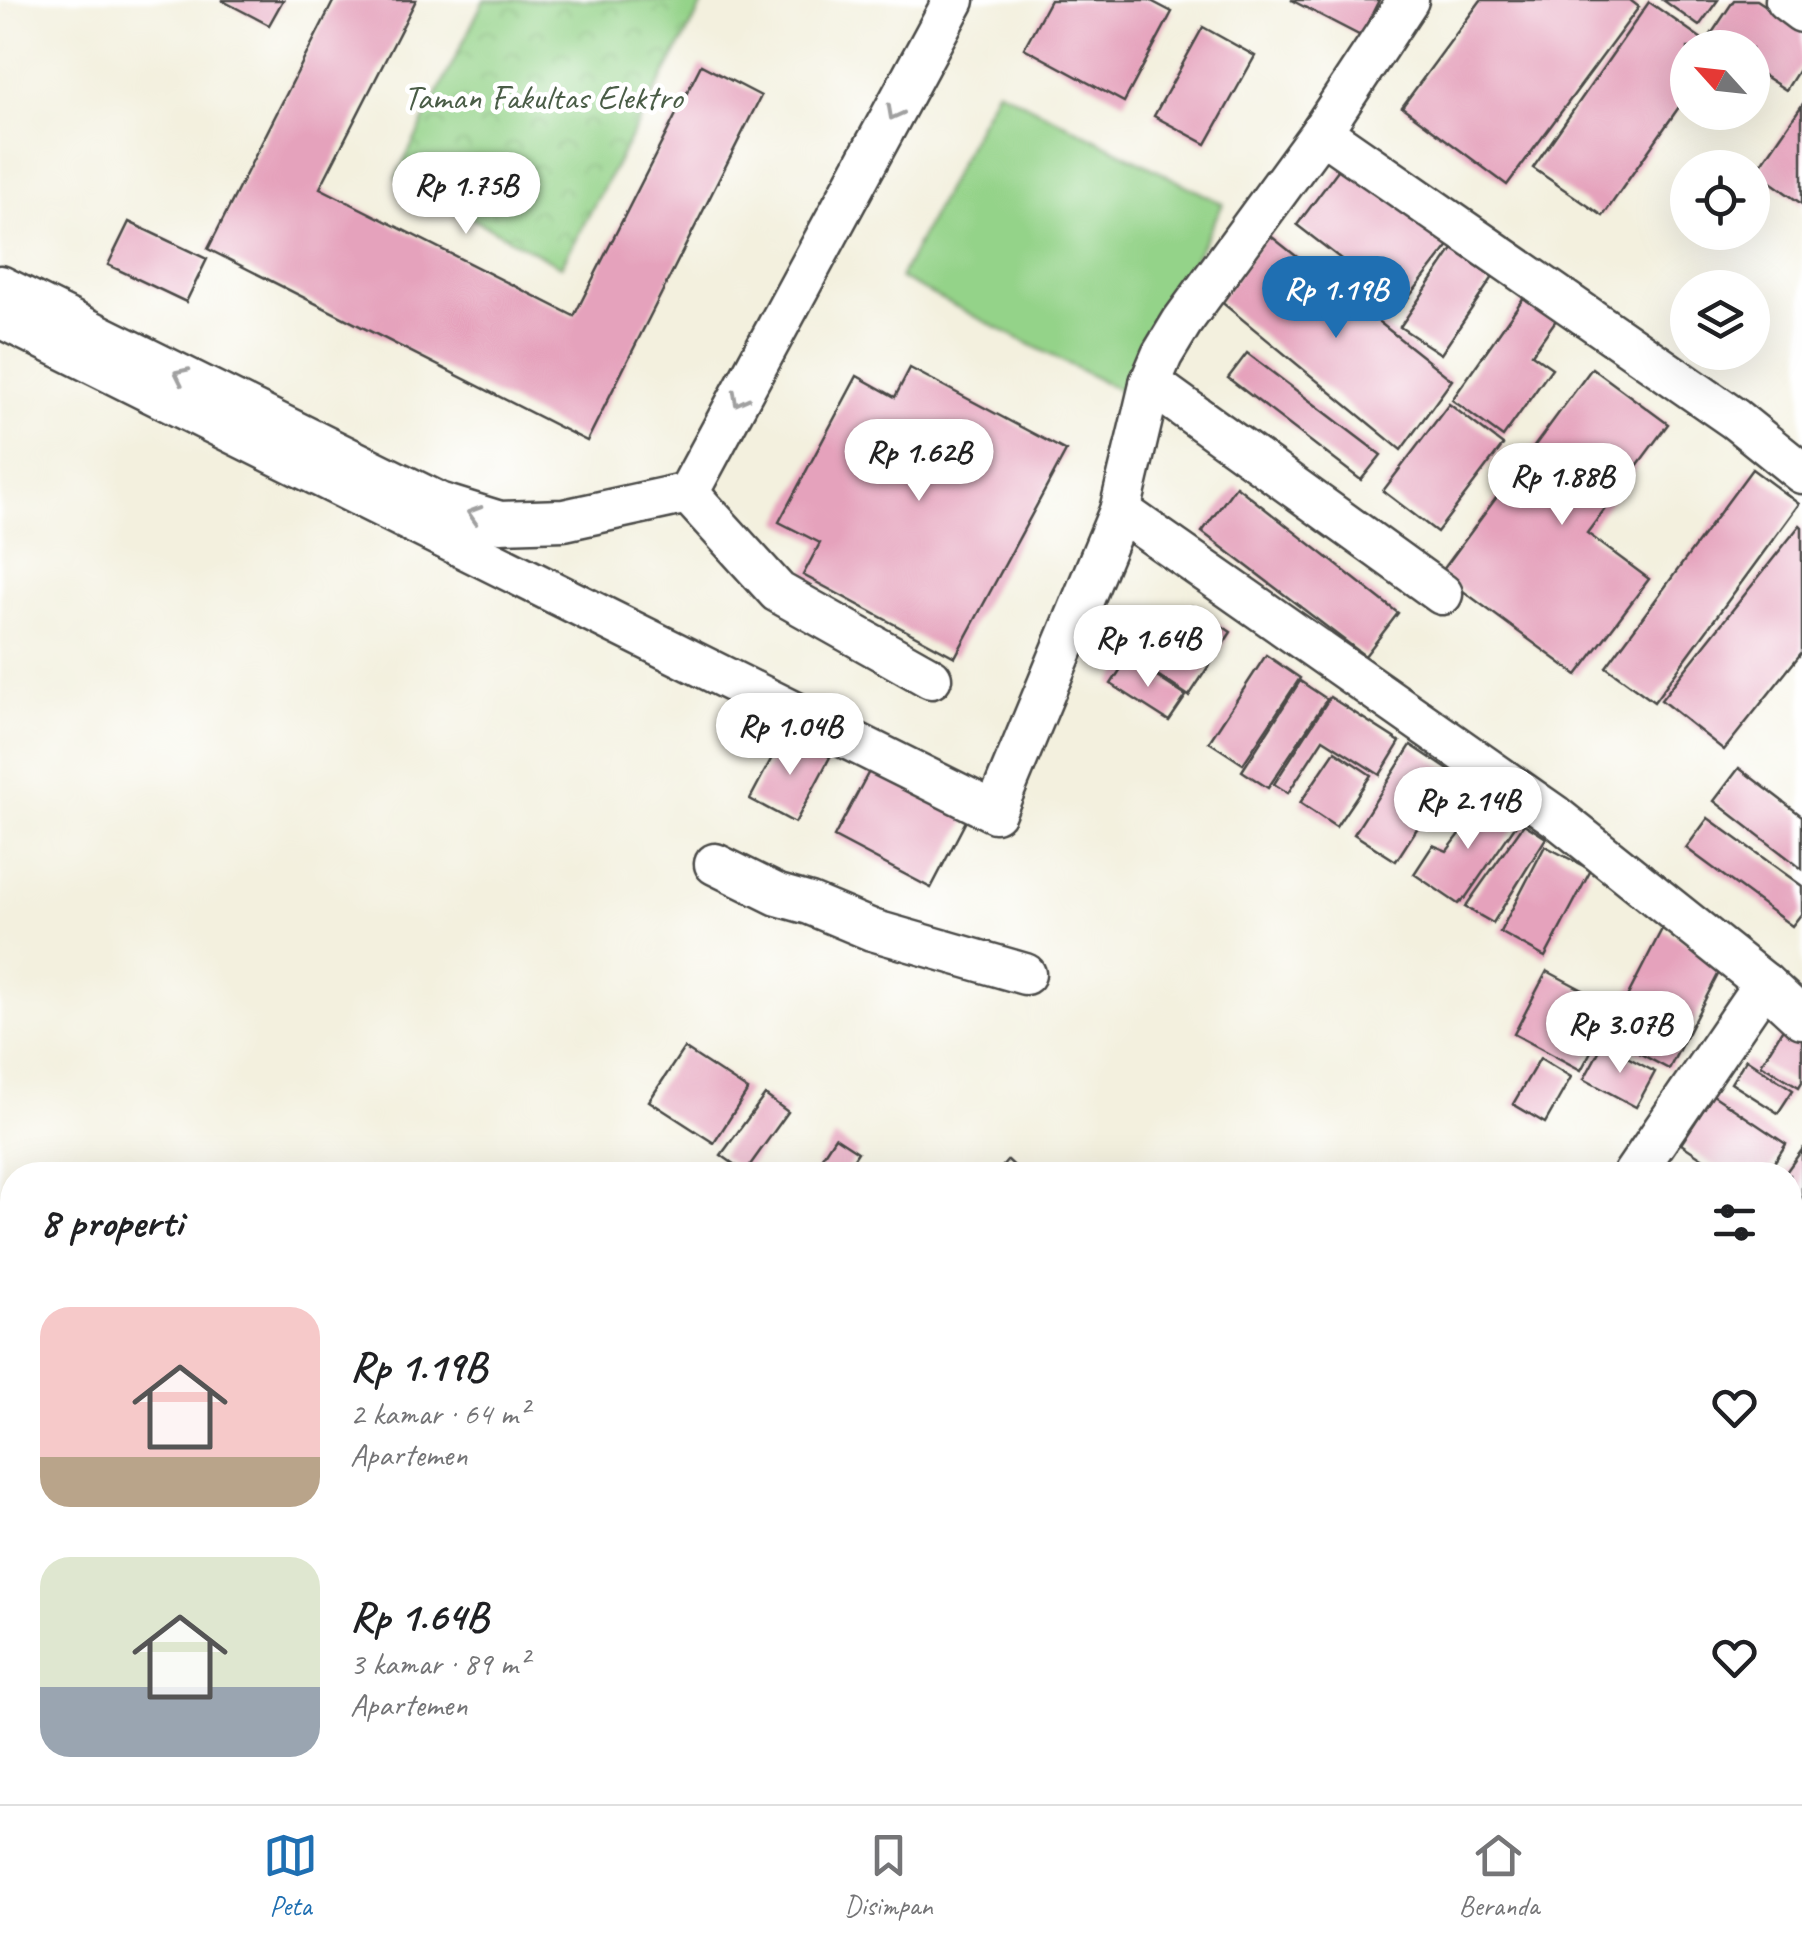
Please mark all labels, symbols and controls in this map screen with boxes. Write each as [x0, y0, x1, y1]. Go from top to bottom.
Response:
north arrow [1670, 30, 1770, 130]
map controls [1670, 30, 1770, 370]
park label: Taman Fakultas Elektro [404, 75, 684, 120]
one-way arrow [886, 103, 906, 121]
button: locate [1670, 150, 1770, 250]
pin: Rp 1.75B [363, 152, 569, 237]
text: Rp 1.75B [414, 164, 518, 205]
pin: Rp 1.19B [1233, 256, 1439, 341]
text: Rp 1.19B [1284, 268, 1388, 309]
button: layers [1670, 270, 1770, 370]
one-way arrow [173, 368, 191, 387]
one-way arrow [732, 388, 751, 407]
pin: Rp 1.62B [816, 419, 1022, 504]
text: Rp 1.62B [867, 431, 971, 472]
pin: Rp 1.88B [1459, 443, 1665, 528]
text: Rp 1.88B [1510, 455, 1614, 496]
one-way arrow [466, 505, 483, 526]
pin: Rp 1.64B [1045, 605, 1251, 690]
text: Rp 1.64B [1096, 617, 1200, 658]
pin: Rp 1.04B [687, 693, 893, 778]
text: Rp 1.04B [738, 705, 842, 746]
pin: Rp 2.14B [1365, 767, 1571, 852]
text: Rp 2.14B [1416, 779, 1520, 820]
pin: Rp 3.07B [1517, 991, 1723, 1076]
text: Rp 3.07B [1568, 1003, 1672, 1044]
icon: filters [1707, 1195, 1762, 1250]
text: 8 properti [40, 1196, 182, 1249]
text: Rp 1.19B [350, 1340, 486, 1393]
icon: home [120, 1347, 240, 1467]
icon: heart [1707, 1380, 1762, 1435]
text: 2 kamar · 64 m² [350, 1393, 528, 1434]
text: Apartemen [350, 1434, 467, 1475]
text: Rp 1.64B [350, 1590, 488, 1643]
icon: home [120, 1597, 240, 1717]
icon: heart [1707, 1630, 1762, 1685]
text: 3 kamar · 89 m² [350, 1643, 528, 1684]
text: Apartemen [350, 1684, 467, 1725]
tab: Peta [263, 1828, 318, 1923]
tab: Disimpan [844, 1828, 933, 1923]
tab: Beranda [1459, 1828, 1539, 1923]

